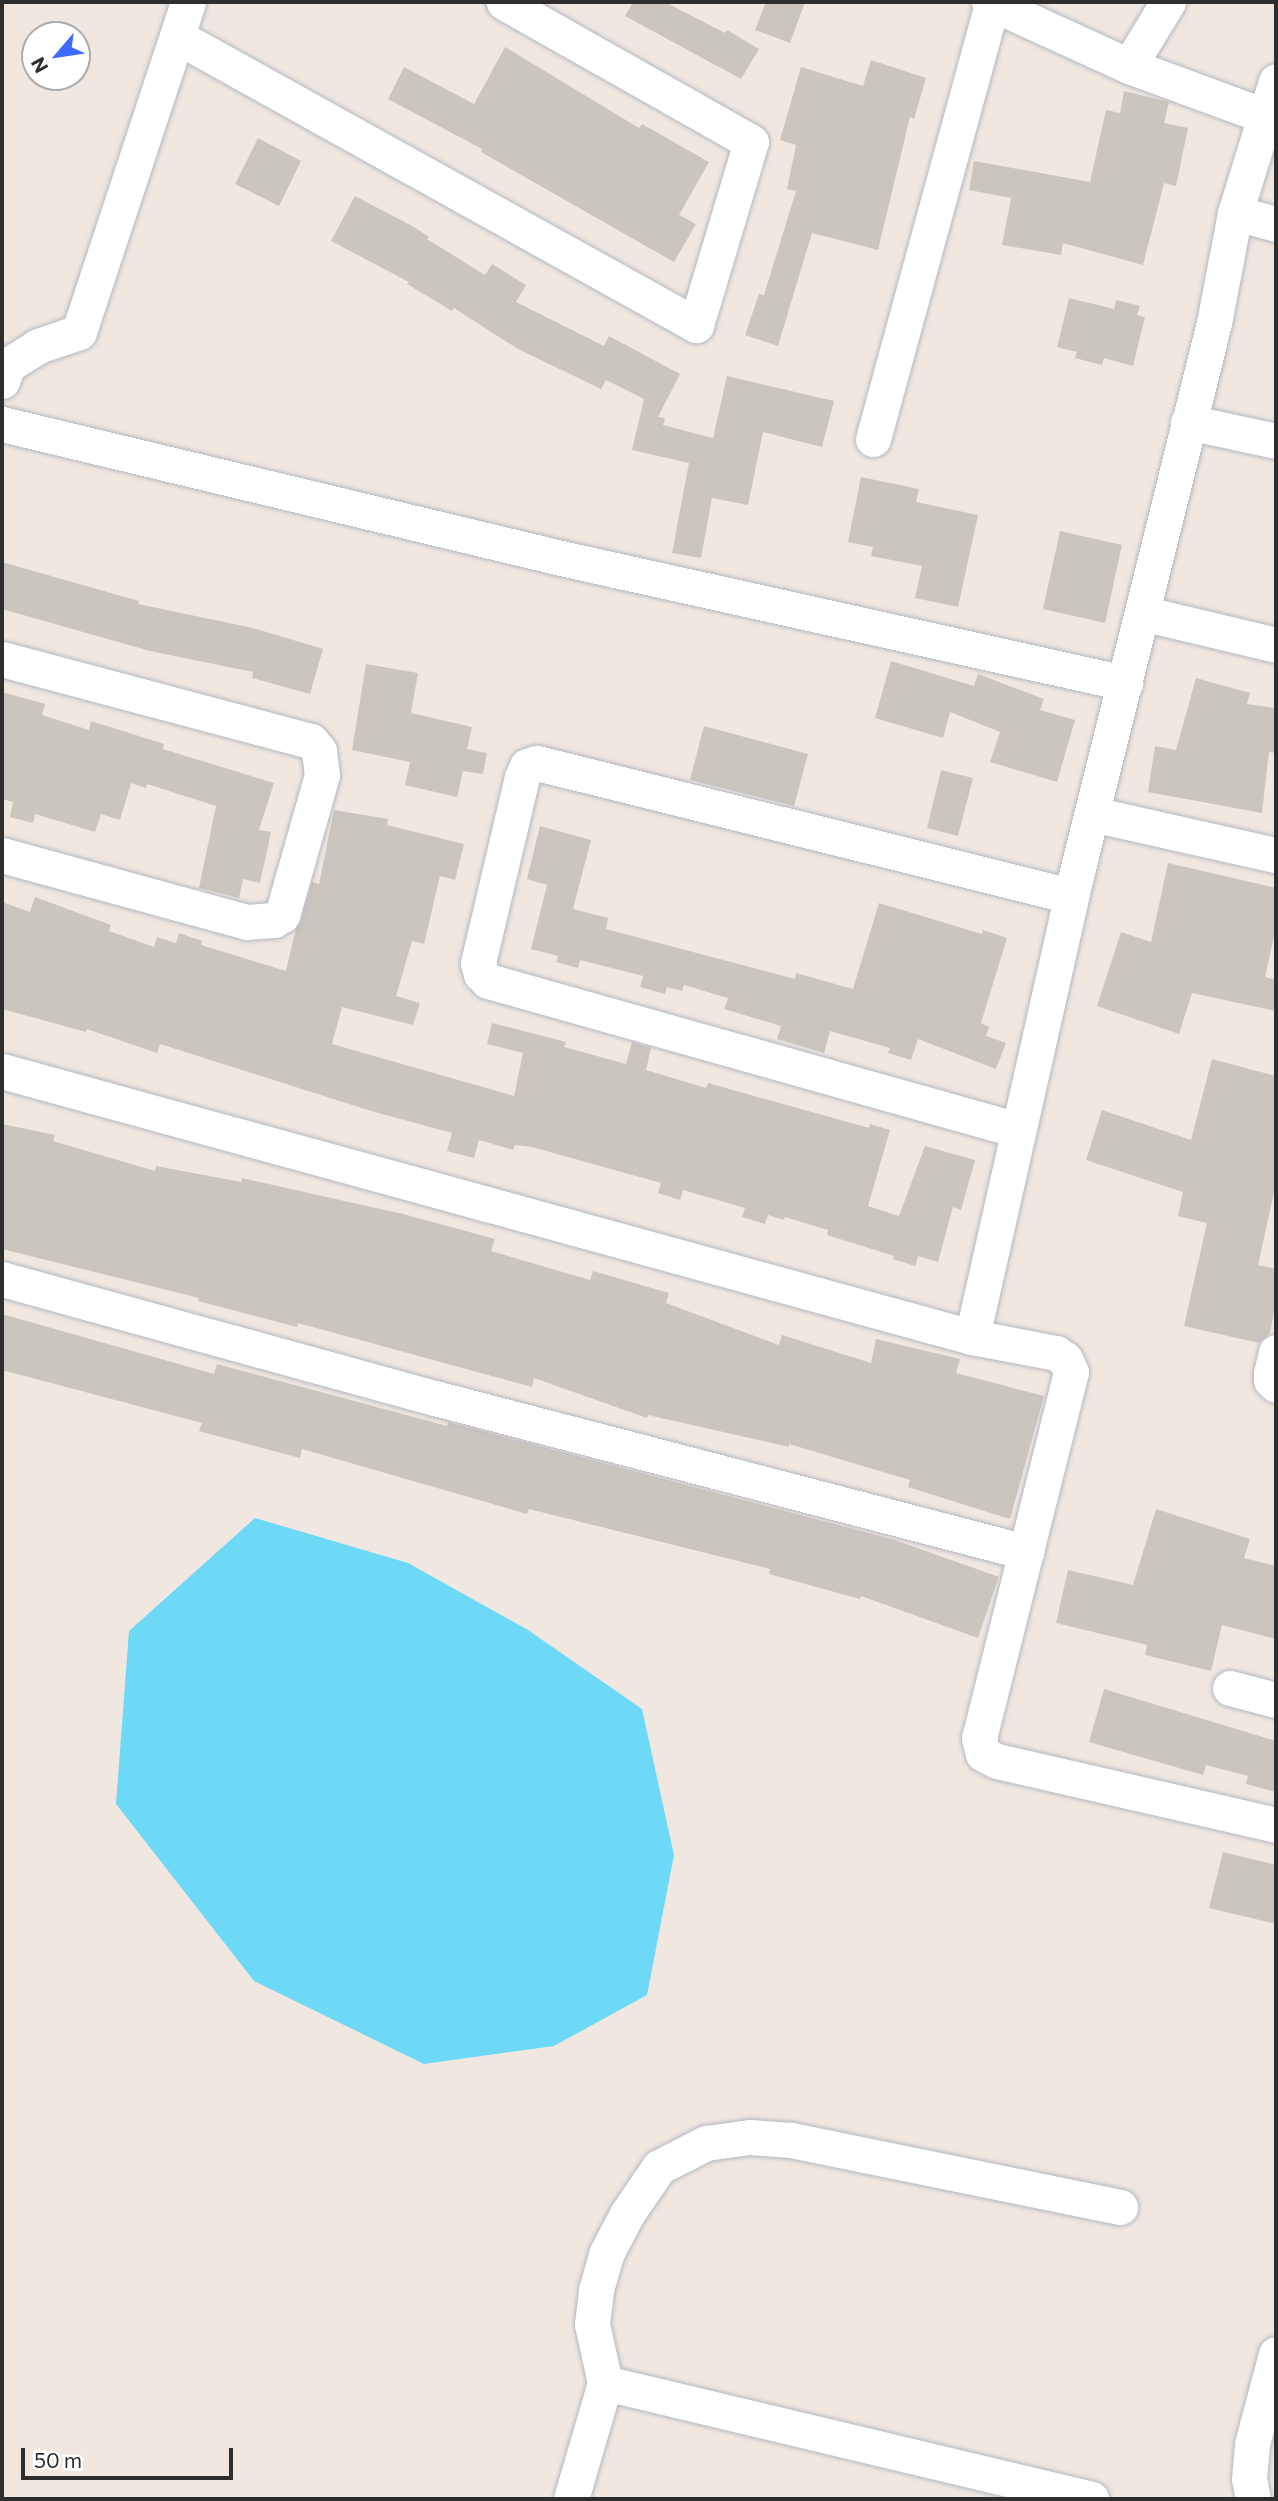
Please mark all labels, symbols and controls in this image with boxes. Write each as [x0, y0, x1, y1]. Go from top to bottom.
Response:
north arrow [21, 21, 91, 91]
text: N [25, 54, 52, 77]
scale bar [24, 2434, 236, 2478]
text: 50 m [34, 2447, 82, 2472]

